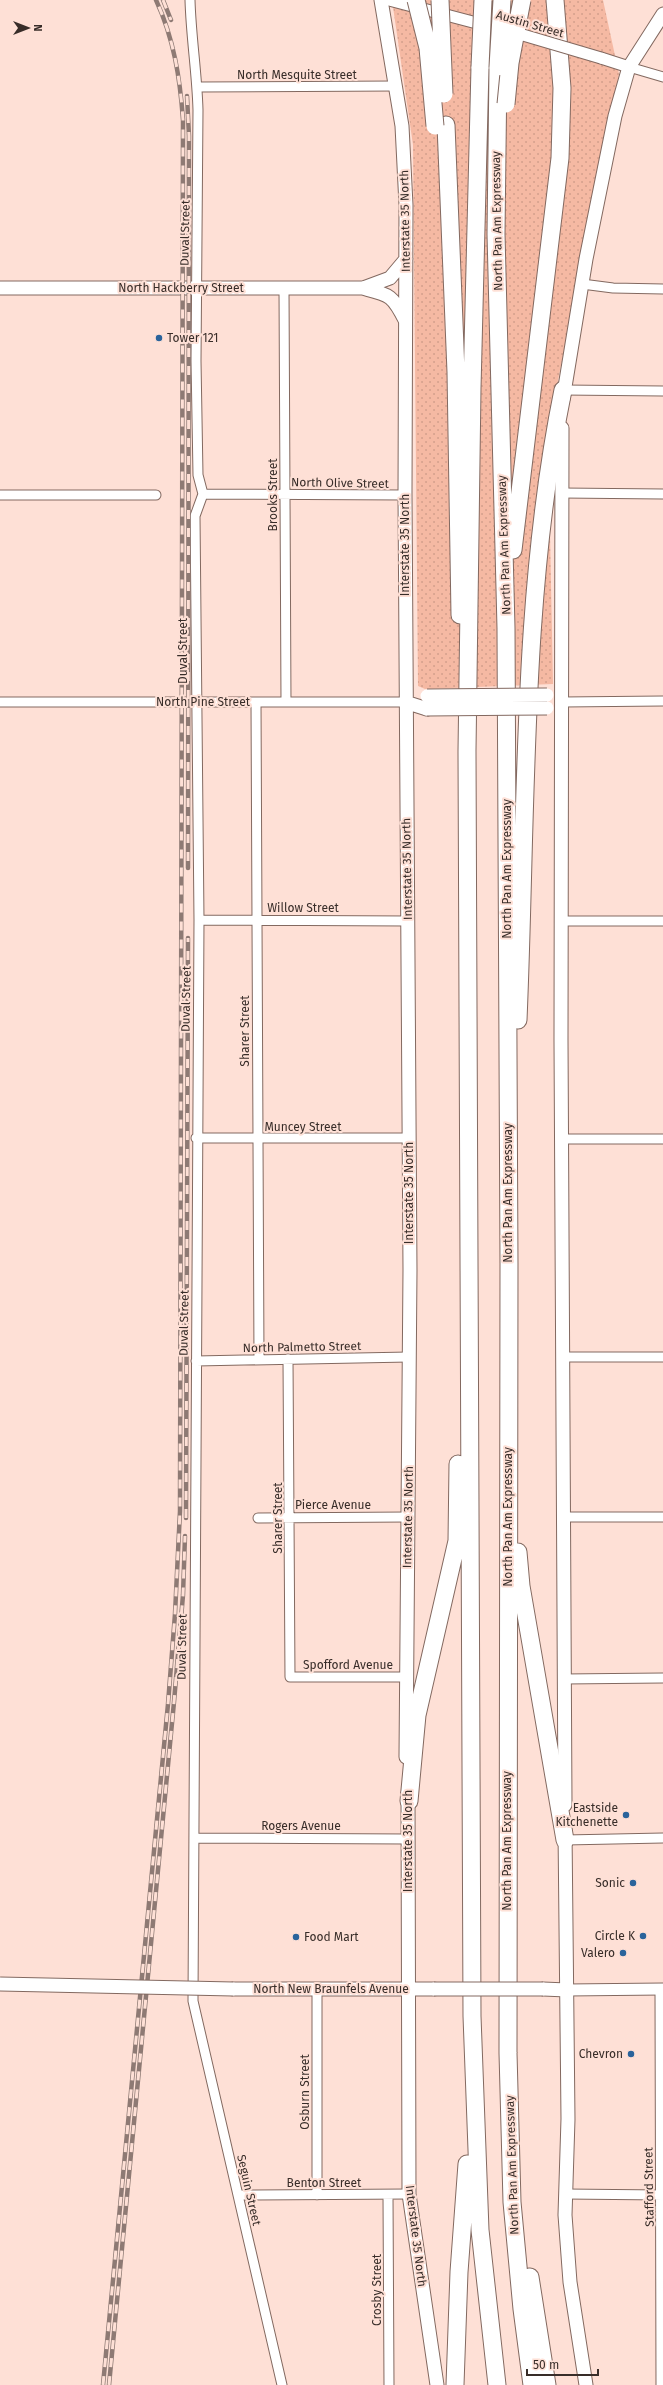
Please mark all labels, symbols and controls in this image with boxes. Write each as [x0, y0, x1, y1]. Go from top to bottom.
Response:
north arrow [8, 8, 48, 48]
street label: Austin Street [494, 8, 566, 41]
text: N [31, 24, 44, 32]
street label: North Mesquite Street [237, 68, 358, 82]
street label: North Pan Am Expressway [489, 151, 505, 291]
street label: Interstate 35 North [397, 170, 413, 272]
street label: Duval Street [177, 199, 193, 266]
street label: North Hackberry Street [118, 281, 244, 295]
place label: Tower 121 [167, 331, 219, 345]
marker: Tower 121 [154, 333, 164, 343]
street label: Brooks Street [266, 458, 280, 532]
street label: North Olive Street [291, 475, 390, 491]
street label: North Pan Am Expressway [495, 475, 513, 615]
street label: Interstate 35 North [398, 494, 412, 596]
street label: Duval Street [176, 617, 190, 684]
street label: North Pine Street [156, 695, 251, 709]
street label: North Pan Am Expressway [500, 799, 514, 939]
street label: Interstate 35 North [399, 818, 415, 920]
street label: Willow Street [267, 901, 339, 915]
street label: Duval Street [178, 965, 194, 1032]
street label: Sharer Street [238, 995, 252, 1067]
street label: Muncey Street [265, 1120, 342, 1134]
street label: North Pan Am Expressway [501, 1123, 515, 1263]
street label: Interstate 35 North [402, 1142, 416, 1244]
street label: Duval Street [176, 1289, 192, 1356]
street label: North Palmetto Street [243, 1339, 362, 1355]
street label: North Pan Am Expressway [501, 1447, 515, 1587]
street label: Interstate 35 North [400, 1466, 416, 1568]
street label: Sharer Street [271, 1482, 285, 1554]
street label: Pierce Avenue [295, 1498, 371, 1512]
street label: Duval Street [174, 1613, 190, 1680]
street label: Spofford Avenue [303, 1658, 393, 1672]
street label: North Pan Am Expressway [500, 1771, 514, 1911]
street label: Interstate 35 North [401, 1790, 415, 1892]
place label: Eastside Kitchenette [555, 1801, 618, 1829]
marker: Eastside Kitchenette [621, 1810, 631, 1820]
street label: Rogers Avenue [261, 1819, 341, 1833]
place label: Sonic [595, 1876, 625, 1890]
marker: Sonic [628, 1878, 638, 1888]
place label: Circle K [595, 1929, 636, 1943]
place label: Food Mart [304, 1930, 359, 1944]
marker: Circle K [638, 1931, 648, 1941]
marker: Food Mart [291, 1932, 301, 1942]
place label: Valero [581, 1946, 615, 1960]
marker: Valero [618, 1948, 628, 1958]
street label: North New Braunfels Avenue [253, 1982, 409, 1996]
place label: Chevron [579, 2047, 623, 2061]
marker: Chevron [626, 2049, 636, 2059]
street label: Osburn Street [298, 2054, 312, 2130]
street label: North Pan Am Expressway [503, 2095, 521, 2235]
street label: Stafford Street [641, 2147, 657, 2227]
street label: Seguin Street [234, 2153, 264, 2227]
street label: Benton Street [287, 2176, 362, 2190]
street label: Interstate 35 North [403, 2184, 429, 2288]
street label: Crosby Street [370, 2253, 384, 2326]
scale bar [527, 2351, 598, 2377]
text: 50 m [533, 2358, 559, 2372]

